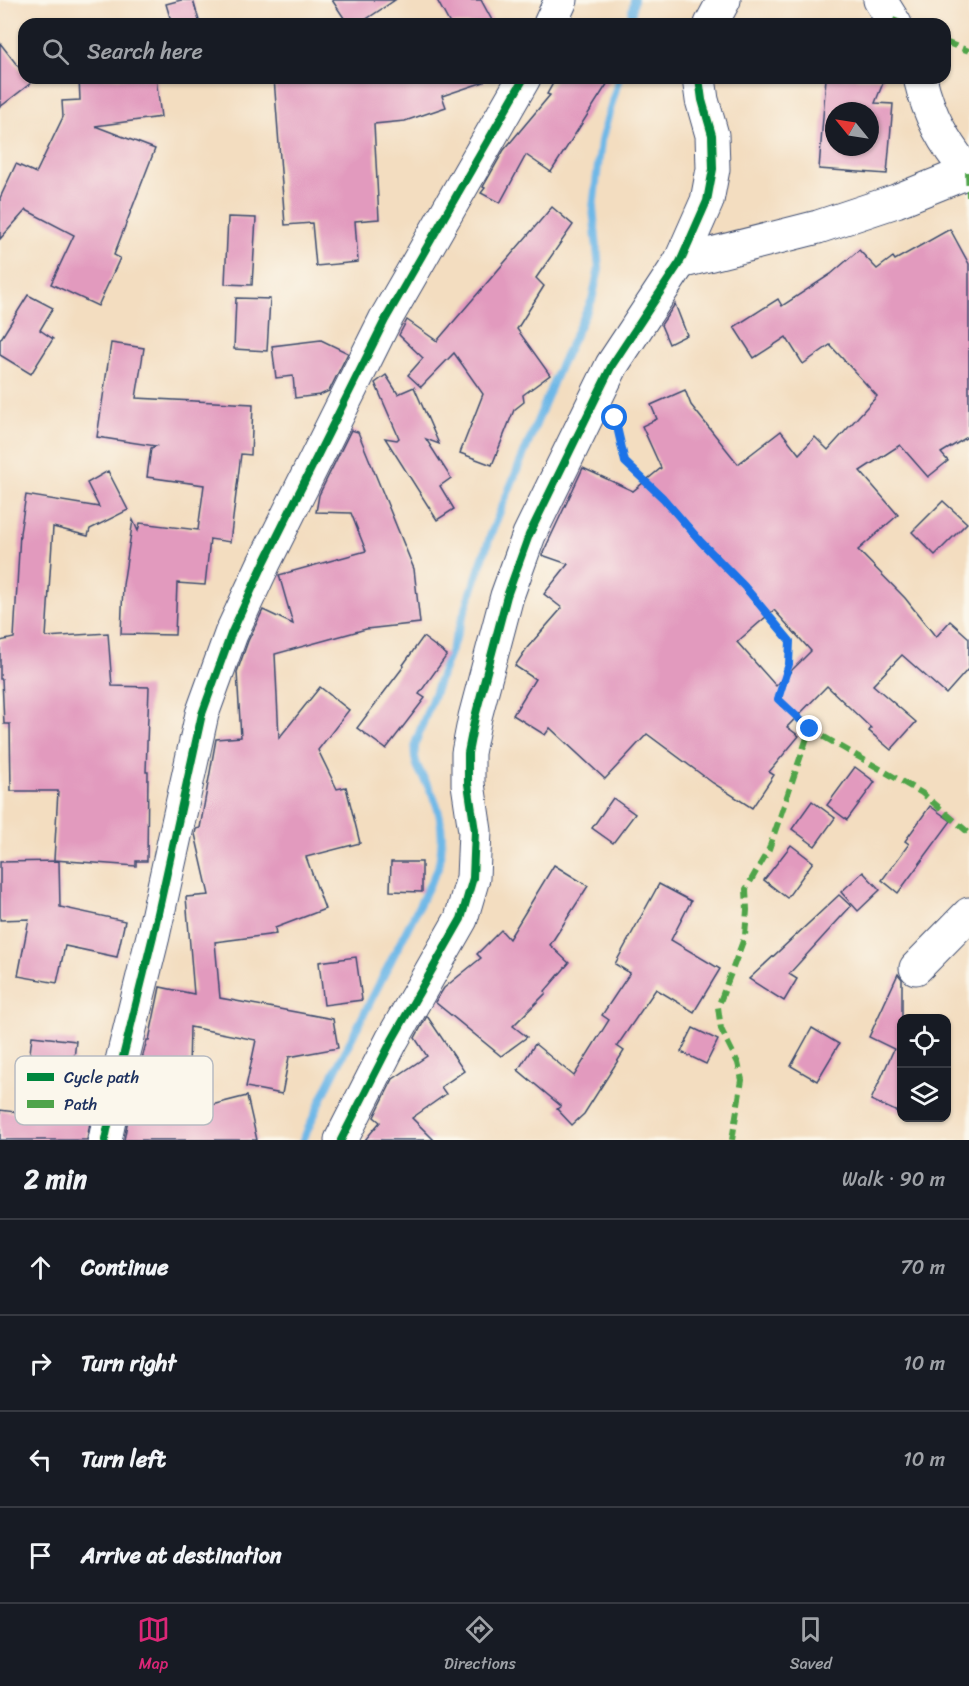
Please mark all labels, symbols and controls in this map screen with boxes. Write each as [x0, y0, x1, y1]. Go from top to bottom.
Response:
search box [18, 18, 951, 84]
text: Search here [87, 32, 203, 71]
icon: search [39, 35, 72, 68]
north arrow [825, 102, 879, 156]
route start [601, 404, 627, 430]
route end [796, 715, 822, 741]
map controls [897, 1014, 951, 1122]
button: locate [897, 1014, 951, 1068]
legend [15, 1056, 213, 1125]
text: Cycle path [64, 1063, 139, 1092]
button: layers [897, 1068, 951, 1122]
text: Path [64, 1090, 97, 1119]
text: 2 min [24, 1156, 87, 1202]
text: Walk · 90 m [842, 1162, 945, 1197]
text: Continue [81, 1248, 169, 1287]
text: 70 m [900, 1250, 945, 1285]
icon: ahead [24, 1251, 57, 1284]
text: Turn right [81, 1344, 176, 1383]
text: 10 m [903, 1346, 945, 1381]
icon: right [24, 1347, 57, 1380]
text: Turn left [81, 1440, 166, 1479]
text: 10 m [903, 1442, 945, 1477]
icon: left [24, 1443, 57, 1476]
text: Arrive at destination [81, 1536, 282, 1575]
icon: arrive [24, 1539, 57, 1572]
tab: Map [137, 1613, 170, 1678]
tab: Directions [444, 1613, 516, 1678]
tab: Saved [790, 1613, 832, 1678]

